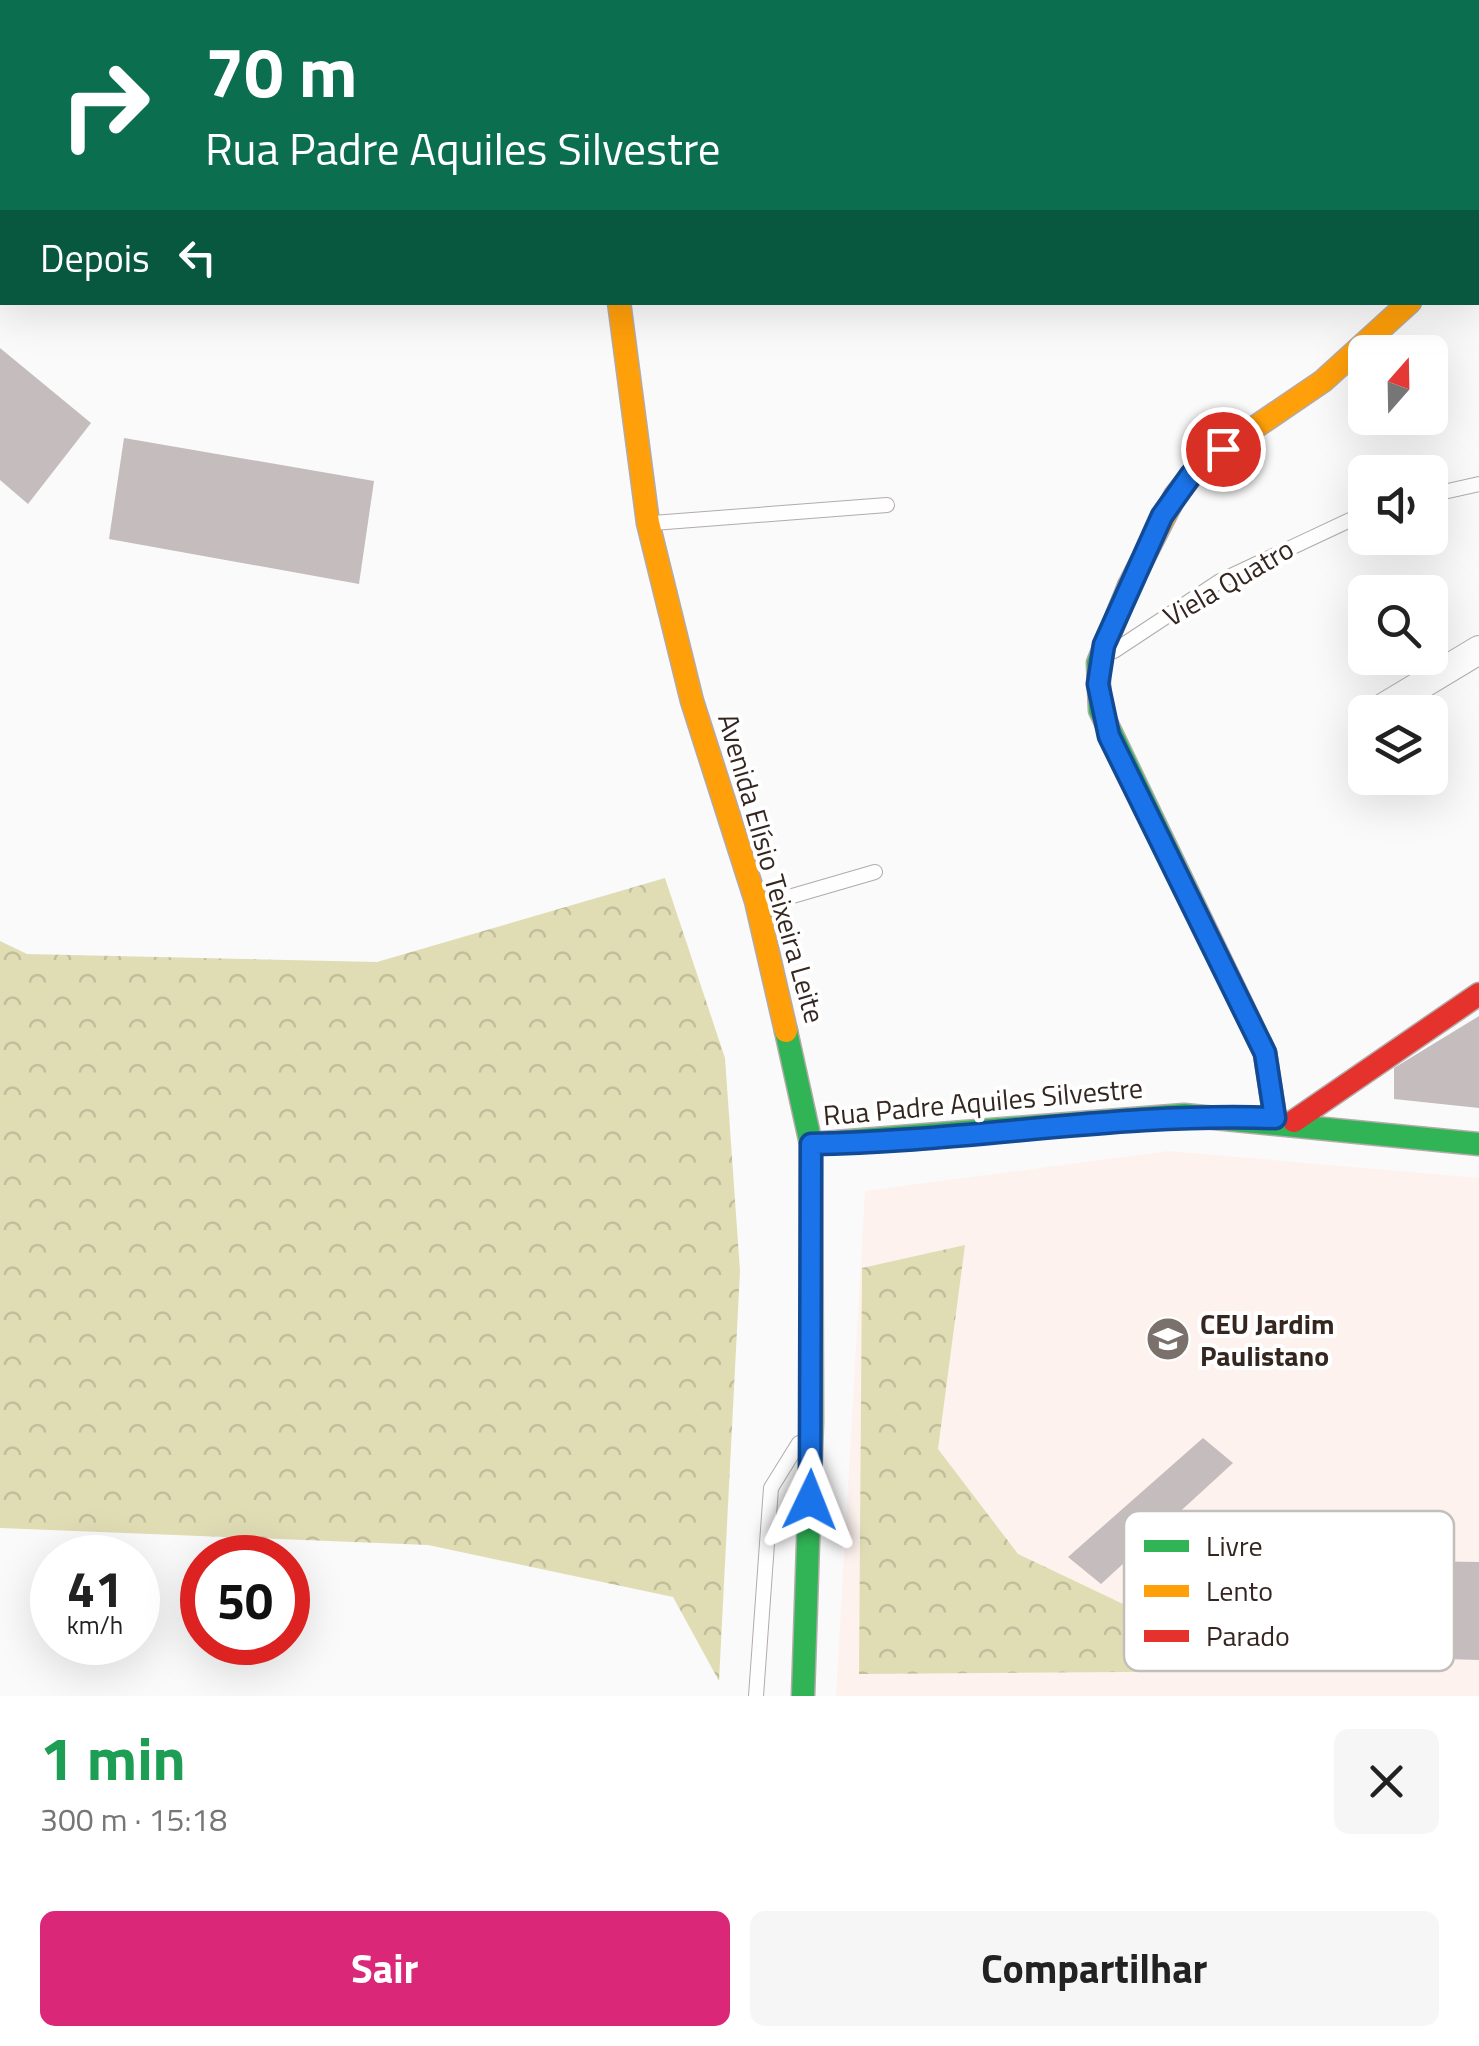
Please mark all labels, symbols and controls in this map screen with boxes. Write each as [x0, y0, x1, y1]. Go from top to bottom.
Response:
text: 70 m [205, 18, 358, 124]
icon: right [40, 40, 170, 170]
text: Rua Padre Aquiles Silvestre [205, 114, 721, 182]
text: Depois [40, 229, 150, 287]
icon: left [170, 230, 225, 285]
north arrow [1348, 335, 1448, 435]
map controls [1348, 335, 1448, 795]
pin [1181, 407, 1266, 492]
icon: arrive [1196, 422, 1251, 477]
button: sound [1348, 455, 1448, 555]
street label: Viela Quatro [1155, 527, 1301, 637]
button: search [1348, 575, 1448, 675]
button: layers [1348, 695, 1448, 795]
street label: Avenida Elísio Teixeira Leite [707, 708, 837, 1028]
street label: Rua Padre Aquiles Silvestre [821, 1066, 1145, 1136]
place label: CEU Jardim Paulistano [1200, 1302, 1334, 1377]
school or university icon: CEU Jardim Paulistano [1145, 1316, 1191, 1362]
position arrow [758, 1448, 862, 1552]
legend [1124, 1511, 1454, 1671]
text: Livre [1206, 1524, 1263, 1567]
speed limit sign: 50 [180, 1535, 310, 1665]
text: 41 [67, 1550, 123, 1626]
text: Lento [1206, 1569, 1273, 1612]
text: km/h [67, 1606, 123, 1644]
text: Parado [1206, 1614, 1290, 1657]
text: 1 min [40, 1712, 186, 1803]
button: close [1334, 1729, 1439, 1834]
text: 300 m · 15:18 [40, 1795, 227, 1843]
button: Sair [40, 1911, 730, 2026]
button: Compartilhar [750, 1911, 1439, 2026]

